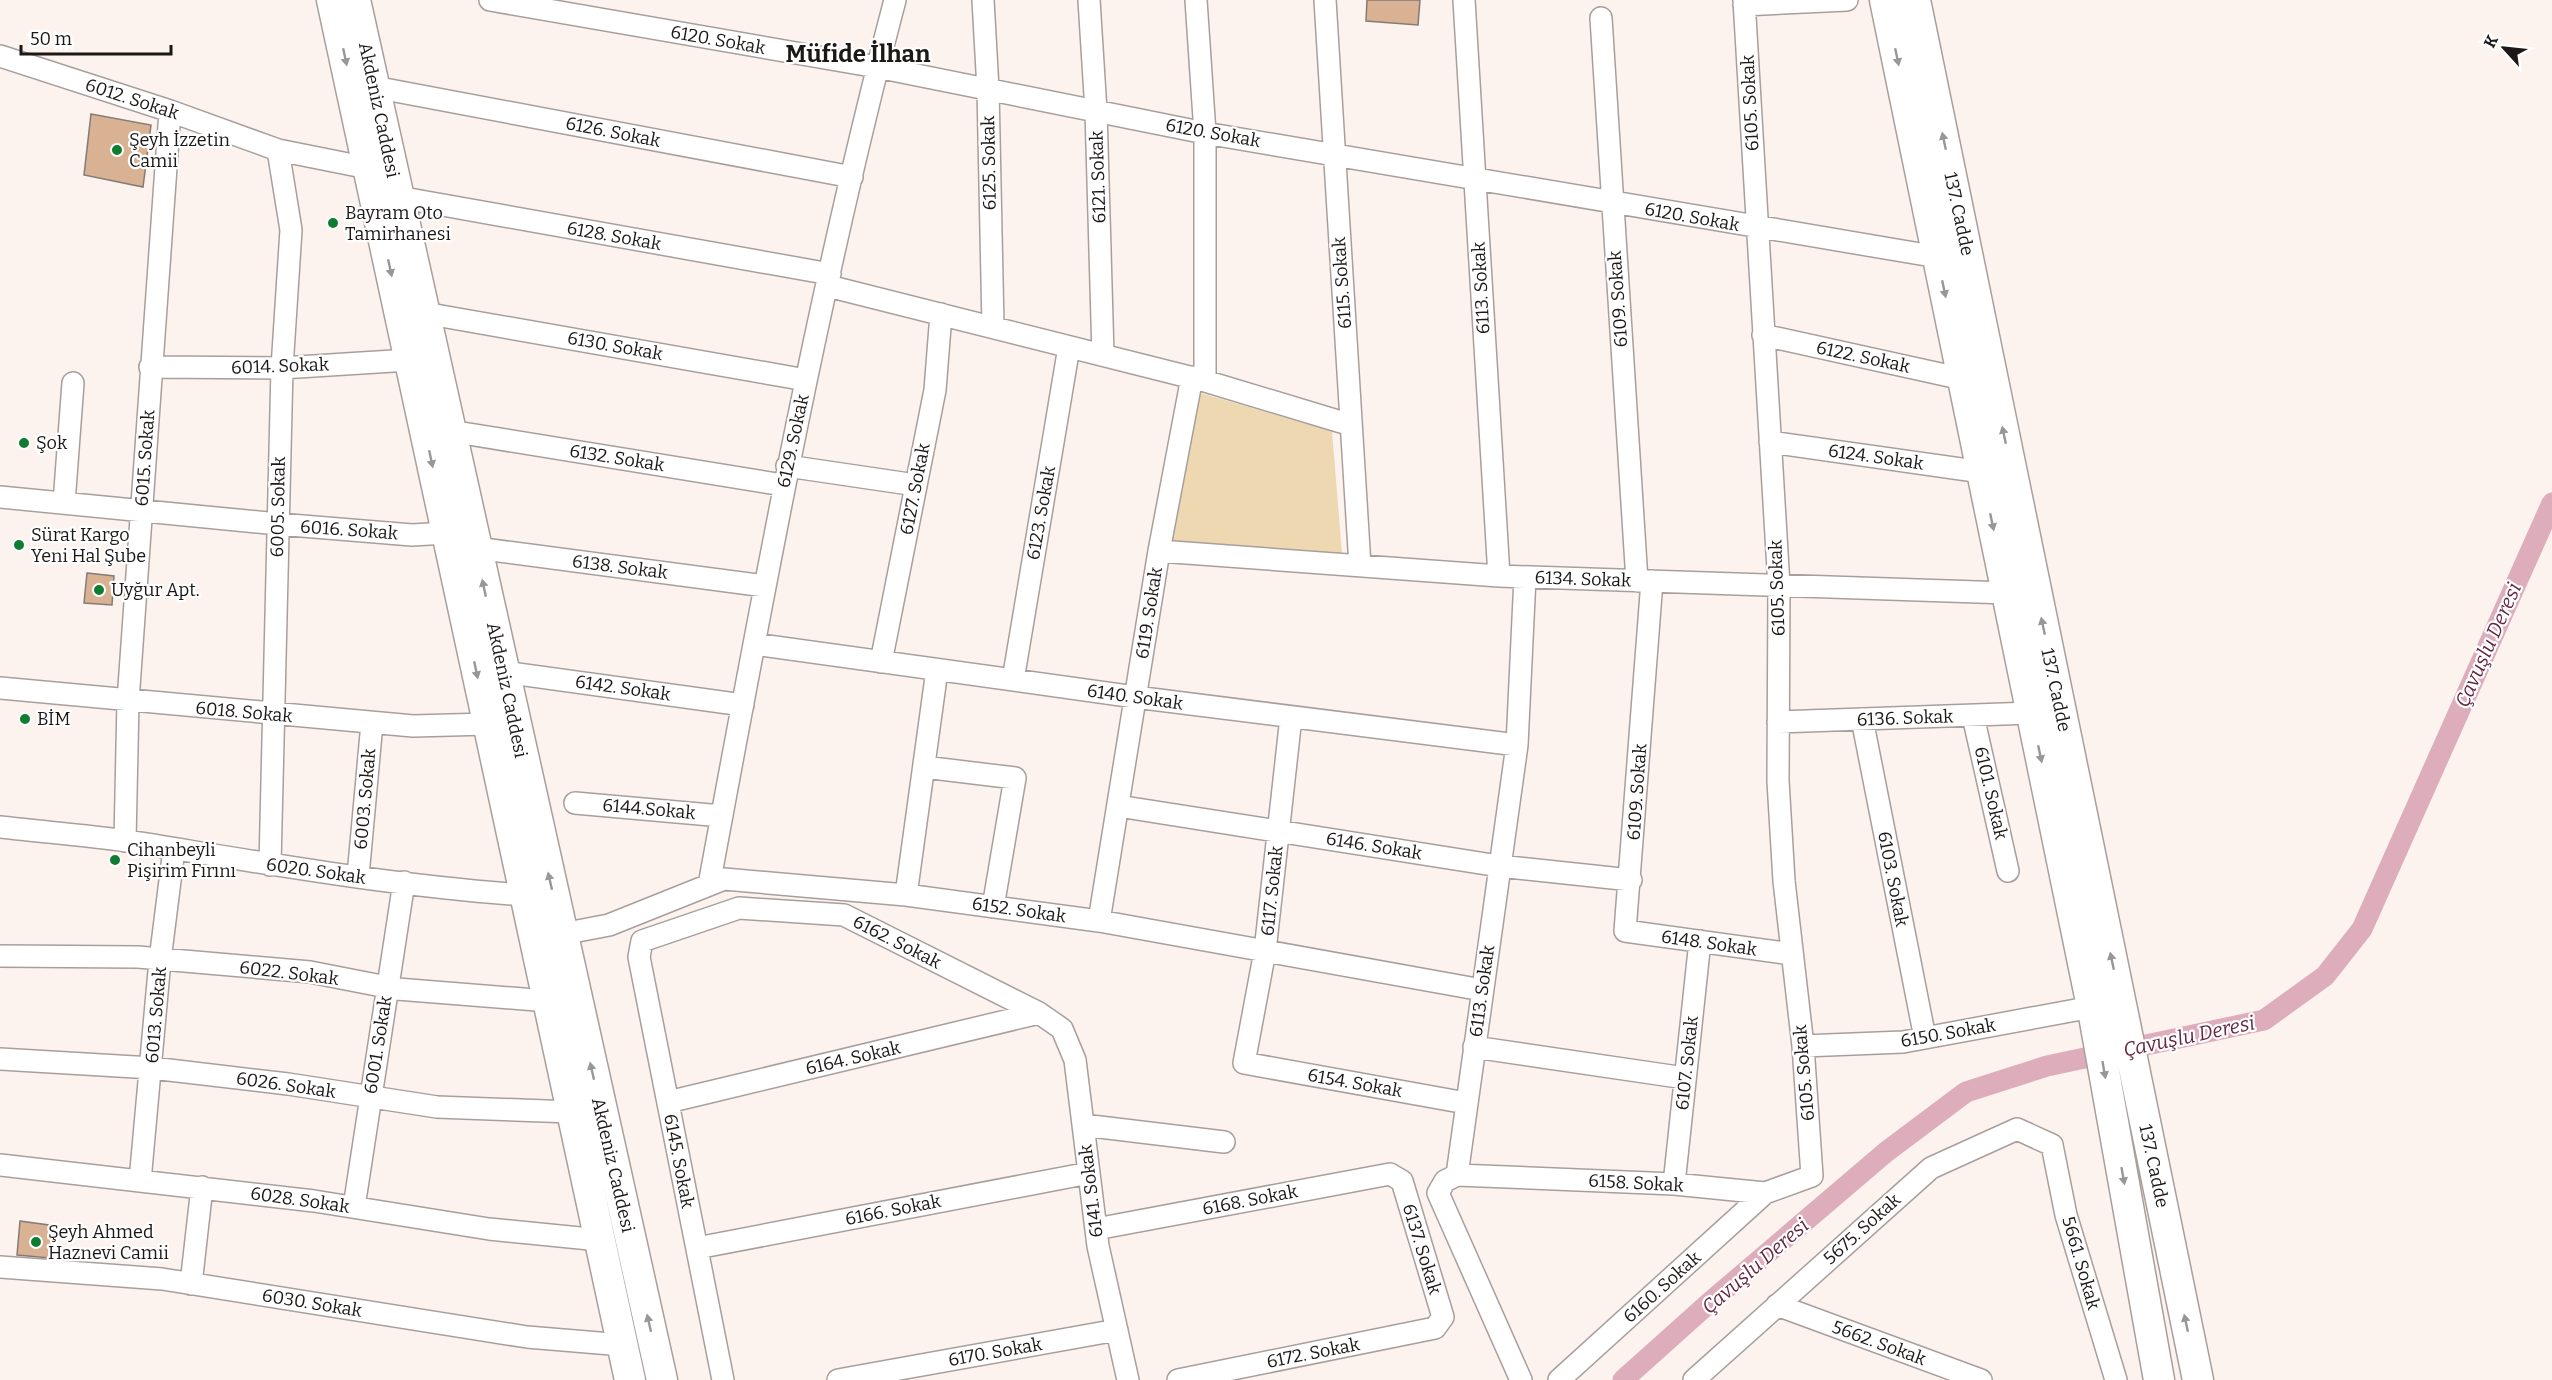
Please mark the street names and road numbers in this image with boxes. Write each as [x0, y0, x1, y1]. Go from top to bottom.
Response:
street label: 6120. Sokak [669, 21, 768, 59]
street label: Akdeniz Caddesi [354, 40, 404, 180]
street label: 6105. Sokak [1736, 53, 1764, 152]
street label: 6012. Sokak [82, 74, 182, 125]
street label: 6126. Sokak [564, 112, 663, 152]
street label: 6120. Sokak [1164, 114, 1263, 152]
street label: 6125. Sokak [977, 115, 1001, 211]
street label: 6121. Sokak [1085, 129, 1111, 224]
street label: 137. Cadde [1939, 170, 1979, 258]
street label: 6120. Sokak [1643, 198, 1742, 236]
street label: 6128. Sokak [565, 217, 664, 255]
street label: 6115. Sokak [1328, 235, 1356, 330]
street label: 6113. Sokak [1468, 240, 1494, 335]
street label: 6109. Sokak [1604, 249, 1632, 348]
street label: 6130. Sokak [566, 327, 665, 365]
street label: 6122. Sokak [1814, 336, 1913, 378]
street label: 6014. Sokak [231, 353, 330, 379]
street label: 6129. Sokak [772, 391, 814, 490]
street label: 6015. Sokak [131, 408, 159, 507]
street label: 6124. Sokak [1827, 439, 1926, 475]
street label: 6132. Sokak [568, 440, 667, 476]
street label: 6127. Sokak [895, 441, 935, 537]
street label: 6005. Sokak [266, 456, 290, 558]
street label: 6123. Sokak [1022, 464, 1060, 562]
street label: 6016. Sokak [299, 516, 399, 544]
street label: 6105. Sokak [1764, 539, 1790, 637]
street label: 6138. Sokak [571, 550, 670, 584]
street label: 6119. Sokak [1131, 565, 1167, 660]
street label: 6134. Sokak [1534, 566, 1632, 592]
street label: Akdeniz Caddesi [482, 620, 532, 760]
street label: 137. Cadde [2036, 646, 2076, 734]
street label: 6142. Sokak [574, 670, 673, 706]
street label: 6140. Sokak [1086, 679, 1185, 715]
street label: 6018. Sokak [195, 697, 294, 727]
street label: 6136. Sokak [1856, 705, 1954, 731]
street label: 6109. Sokak [1623, 742, 1651, 841]
street label: 6101. Sokak [1970, 744, 2013, 842]
street label: 6003. Sokak [350, 747, 380, 850]
street label: 6144.Sokak [602, 794, 697, 824]
street label: 6146. Sokak [1324, 828, 1424, 865]
street label: 6103. Sokak [1873, 829, 1913, 929]
street label: 6117. Sokak [1256, 844, 1288, 937]
street label: 6020. Sokak [265, 853, 368, 889]
street label: 6152. Sokak [971, 893, 1068, 928]
street label: 6162. Sokak [849, 910, 945, 974]
street label: 6148. Sokak [1660, 925, 1759, 961]
street label: 6113. Sokak [1465, 943, 1499, 1038]
street label: 6022. Sokak [238, 956, 341, 990]
street label: 6013. Sokak [141, 965, 171, 1064]
street label: 6001. Sokak [359, 994, 397, 1096]
street label: 6107. Sokak [1671, 1014, 1703, 1111]
street label: 6150. Sokak [1899, 1014, 1998, 1052]
street label: 6105. Sokak [1789, 1023, 1819, 1122]
street label: 6164. Sokak [803, 1036, 903, 1080]
street label: 6154. Sokak [1306, 1064, 1405, 1102]
street label: 6026. Sokak [235, 1067, 338, 1103]
street label: Akdeniz Caddesi [587, 1095, 639, 1235]
street label: 6145. Sokak [659, 1112, 699, 1211]
street label: 137. Cadde [2134, 1122, 2174, 1210]
street label: 6141. Sokak [1074, 1142, 1108, 1239]
street label: 6158. Sokak [1588, 1170, 1685, 1197]
street label: 6168. Sokak [1201, 1180, 1300, 1220]
street label: 6028. Sokak [249, 1182, 352, 1218]
street label: 5675. Sokak [1819, 1188, 1906, 1269]
street label: 6166. Sokak [843, 1190, 943, 1230]
street label: 6137. Sokak [1398, 1201, 1446, 1298]
street label: 5661. Sokak [2057, 1214, 2105, 1313]
street label: 6160. Sokak [1619, 1246, 1706, 1328]
street label: 6030. Sokak [260, 1284, 364, 1322]
street label: 5662. Sokak [1829, 1316, 1930, 1370]
street label: 6170. Sokak [946, 1333, 1044, 1371]
street label: 6172. Sokak [1265, 1333, 1362, 1373]

